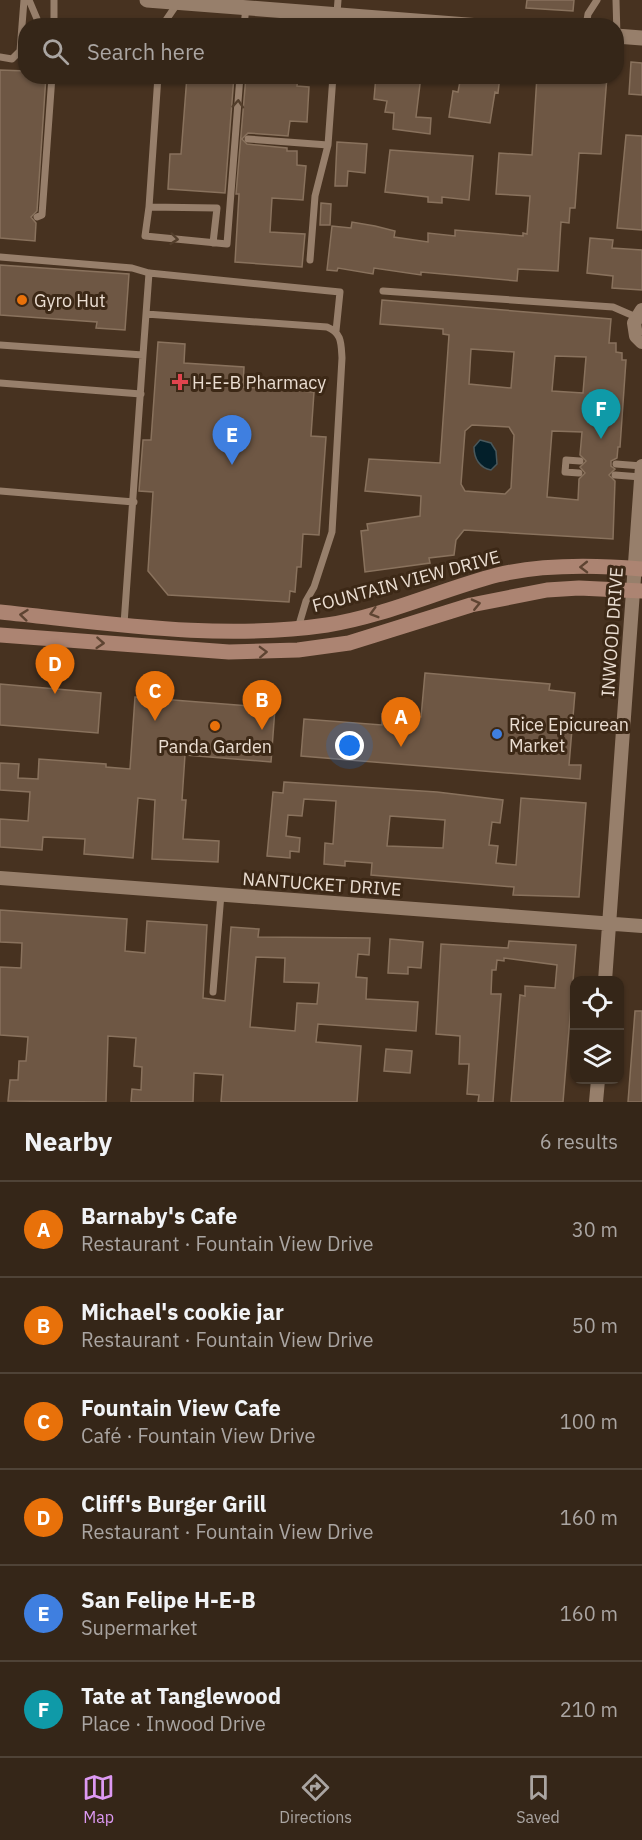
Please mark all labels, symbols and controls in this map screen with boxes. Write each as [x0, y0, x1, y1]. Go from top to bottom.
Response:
search box [18, 18, 624, 84]
icon: search [39, 35, 72, 68]
text: Search here [87, 37, 205, 66]
one-way arrow [232, 100, 245, 109]
one-way arrow [169, 232, 178, 245]
place label: Gyro Hut [34, 289, 106, 312]
marker: Gyro Hut [15, 293, 29, 307]
place label: H-E-B Pharmacy [192, 371, 326, 394]
marker: H-E-B Pharmacy [173, 375, 187, 389]
pin: F [582, 390, 620, 439]
pin: E [212, 416, 252, 465]
street label: FOUNTAIN VIEW DRIVE [310, 545, 502, 617]
one-way arrow [579, 561, 588, 574]
street label: INWOOD DRIVE [596, 566, 628, 698]
one-way arrow [471, 599, 481, 612]
one-way arrow [369, 606, 379, 619]
one-way arrow [19, 609, 28, 622]
one-way arrow [96, 636, 105, 649]
pin: D [36, 644, 74, 694]
one-way arrow [259, 646, 268, 658]
pin: C [136, 672, 174, 721]
pin: B [242, 680, 282, 730]
pin: A [382, 698, 420, 747]
place label: Rice Epicurean Market [509, 713, 629, 757]
marker: Panda Garden [208, 719, 222, 733]
marker: Rice Epicurean Market [490, 727, 504, 741]
your location [335, 731, 364, 760]
place label: Panda Garden [158, 735, 272, 758]
street label: NANTUCKET DRIVE [242, 867, 402, 901]
map controls [570, 976, 624, 1084]
button: locate [570, 976, 624, 1030]
button: layers [570, 1030, 624, 1084]
text: Nearby [24, 1124, 112, 1158]
text: 6 results [540, 1128, 618, 1155]
text: Barnaby's Cafe [81, 1201, 237, 1230]
text: A [37, 1216, 50, 1243]
text: 30 m [572, 1216, 618, 1243]
text: Restaurant · Fountain View Drive [81, 1230, 373, 1257]
text: Michael's cookie jar [81, 1297, 284, 1326]
text: B [37, 1312, 50, 1339]
text: 50 m [572, 1312, 618, 1339]
text: Restaurant · Fountain View Drive [81, 1326, 373, 1353]
text: Fountain View Cafe [81, 1393, 281, 1422]
text: C [37, 1408, 50, 1435]
text: 100 m [560, 1408, 618, 1435]
text: Café · Fountain View Drive [81, 1422, 315, 1449]
text: Cliff's Burger Grill [81, 1489, 266, 1518]
text: D [37, 1504, 50, 1531]
text: 160 m [560, 1504, 618, 1531]
text: Restaurant · Fountain View Drive [81, 1518, 373, 1545]
text: San Felipe H-E-B [81, 1585, 256, 1614]
text: E [37, 1600, 50, 1627]
text: 160 m [560, 1600, 618, 1627]
text: Supermarket [81, 1614, 198, 1641]
text: Tate at Tanglewood [81, 1681, 281, 1710]
text: F [38, 1696, 49, 1723]
text: 210 m [560, 1696, 618, 1723]
text: Place · Inwood Drive [81, 1710, 266, 1737]
tab: Map [82, 1771, 115, 1827]
tab: Directions [279, 1771, 352, 1827]
tab: Saved [516, 1771, 560, 1827]

